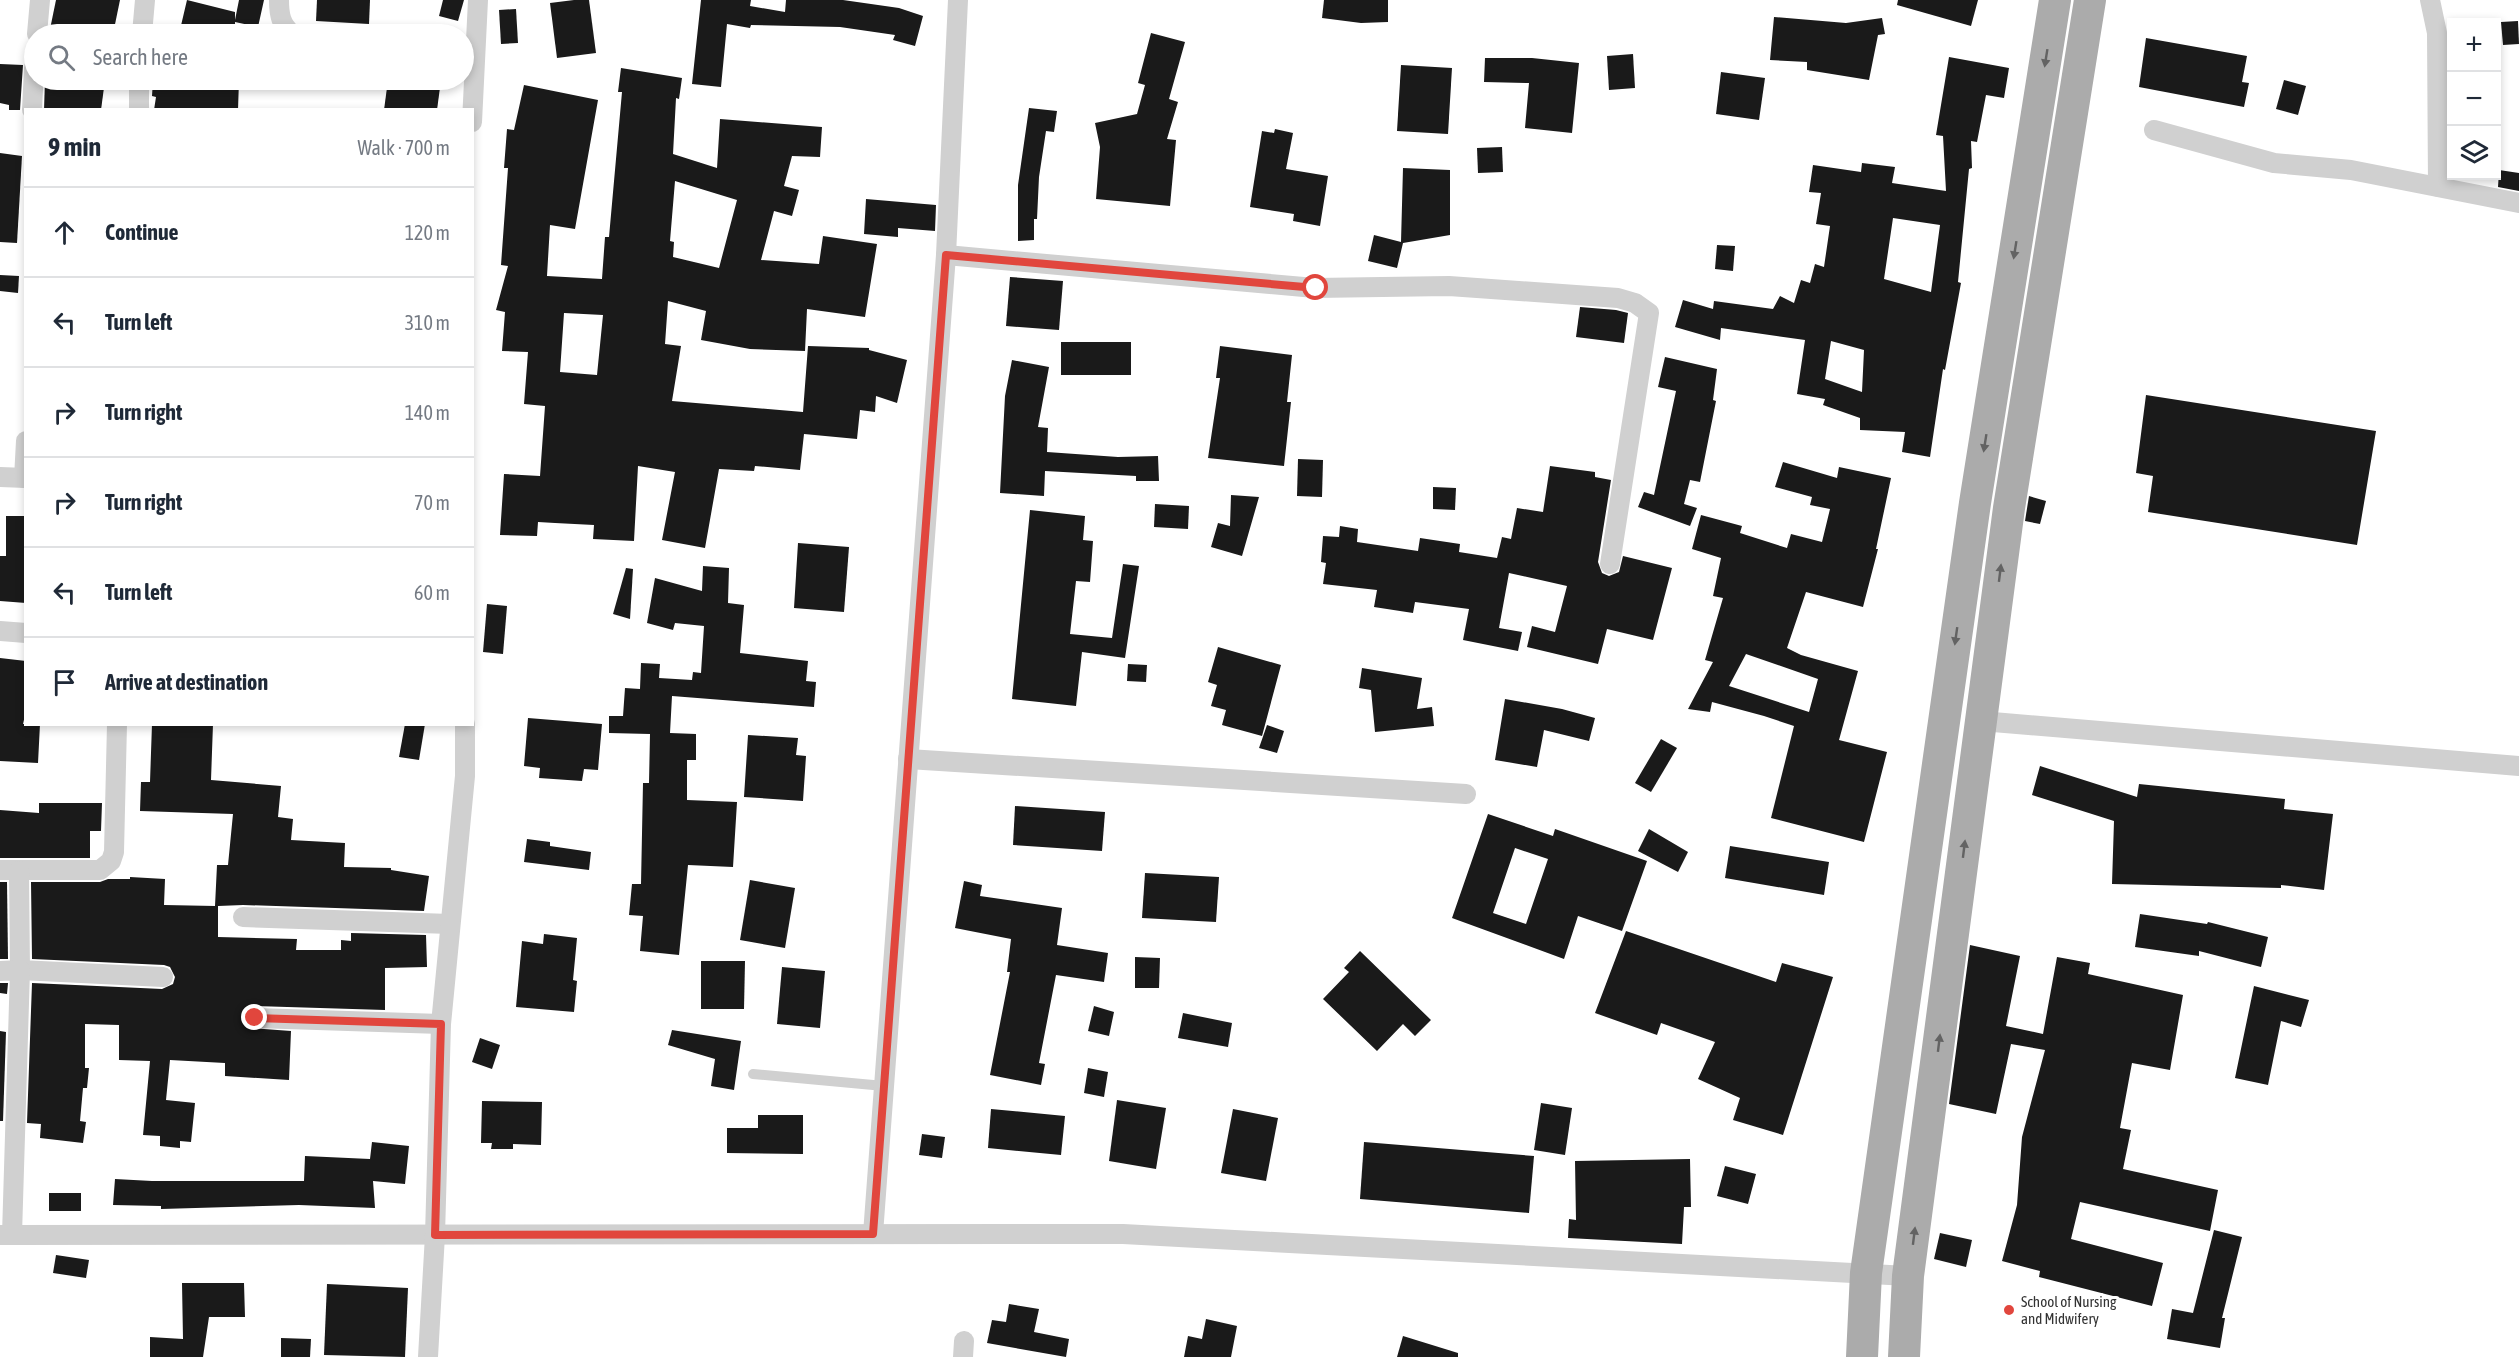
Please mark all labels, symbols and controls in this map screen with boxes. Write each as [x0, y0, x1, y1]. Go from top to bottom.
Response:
map controls [2447, 18, 2501, 180]
button: + [2447, 18, 2501, 72]
search box [24, 24, 474, 90]
icon: search [45, 41, 78, 74]
text: Search here [93, 44, 188, 70]
one-way arrow [2042, 48, 2051, 67]
button: − [2447, 72, 2501, 126]
button: layers [2447, 126, 2501, 180]
text: 9 min [48, 132, 101, 162]
text: Walk · 700 m [358, 136, 450, 159]
icon: ahead [48, 216, 81, 249]
text: Continue [105, 219, 179, 245]
text: 120 m [405, 221, 450, 244]
one-way arrow [2011, 241, 2020, 260]
route start [1302, 274, 1328, 300]
icon: left [48, 306, 81, 339]
text: Turn left [105, 309, 172, 335]
text: 310 m [405, 311, 450, 334]
icon: right [48, 396, 81, 429]
text: Turn right [105, 399, 182, 425]
text: 140 m [405, 401, 450, 424]
one-way arrow [1980, 433, 1989, 452]
icon: right [48, 486, 81, 519]
text: Turn right [105, 489, 182, 515]
text: 70 m [414, 491, 450, 514]
one-way arrow [1996, 563, 2005, 582]
icon: left [48, 576, 81, 609]
text: Turn left [105, 579, 172, 605]
text: 60 m [414, 581, 450, 604]
one-way arrow [1952, 626, 1961, 645]
icon: arrive [48, 666, 81, 699]
text: Arrive at destination [105, 669, 268, 695]
one-way arrow [1960, 840, 1969, 859]
route end [241, 1004, 267, 1030]
one-way arrow [1934, 1033, 1944, 1052]
one-way arrow [1909, 1226, 1918, 1245]
place label: School of Nursing and Midwifery [2021, 1293, 2117, 1327]
marker: School of Nursing and Midwifery [2002, 1303, 2016, 1317]

